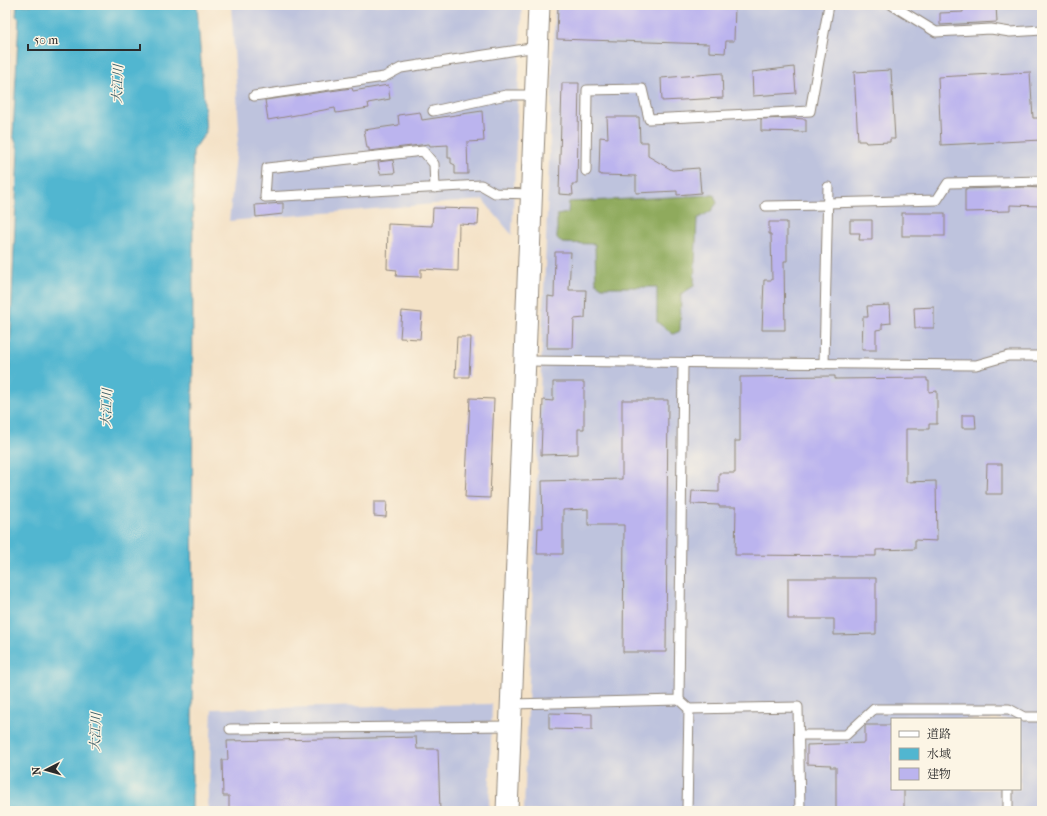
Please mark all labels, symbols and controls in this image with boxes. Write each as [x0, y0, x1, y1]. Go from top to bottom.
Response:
scale bar [28, 26, 140, 52]
text: 50 m [34, 33, 58, 47]
water label: 大江川 [109, 62, 126, 104]
water label: 大江川 [98, 386, 115, 428]
water label: 大江川 [87, 710, 104, 752]
legend [891, 718, 1021, 790]
text: 道路 [927, 727, 951, 741]
text: 水域 [927, 747, 951, 761]
north arrow [26, 750, 66, 790]
text: N [30, 766, 43, 776]
text: 建物 [927, 767, 951, 781]

